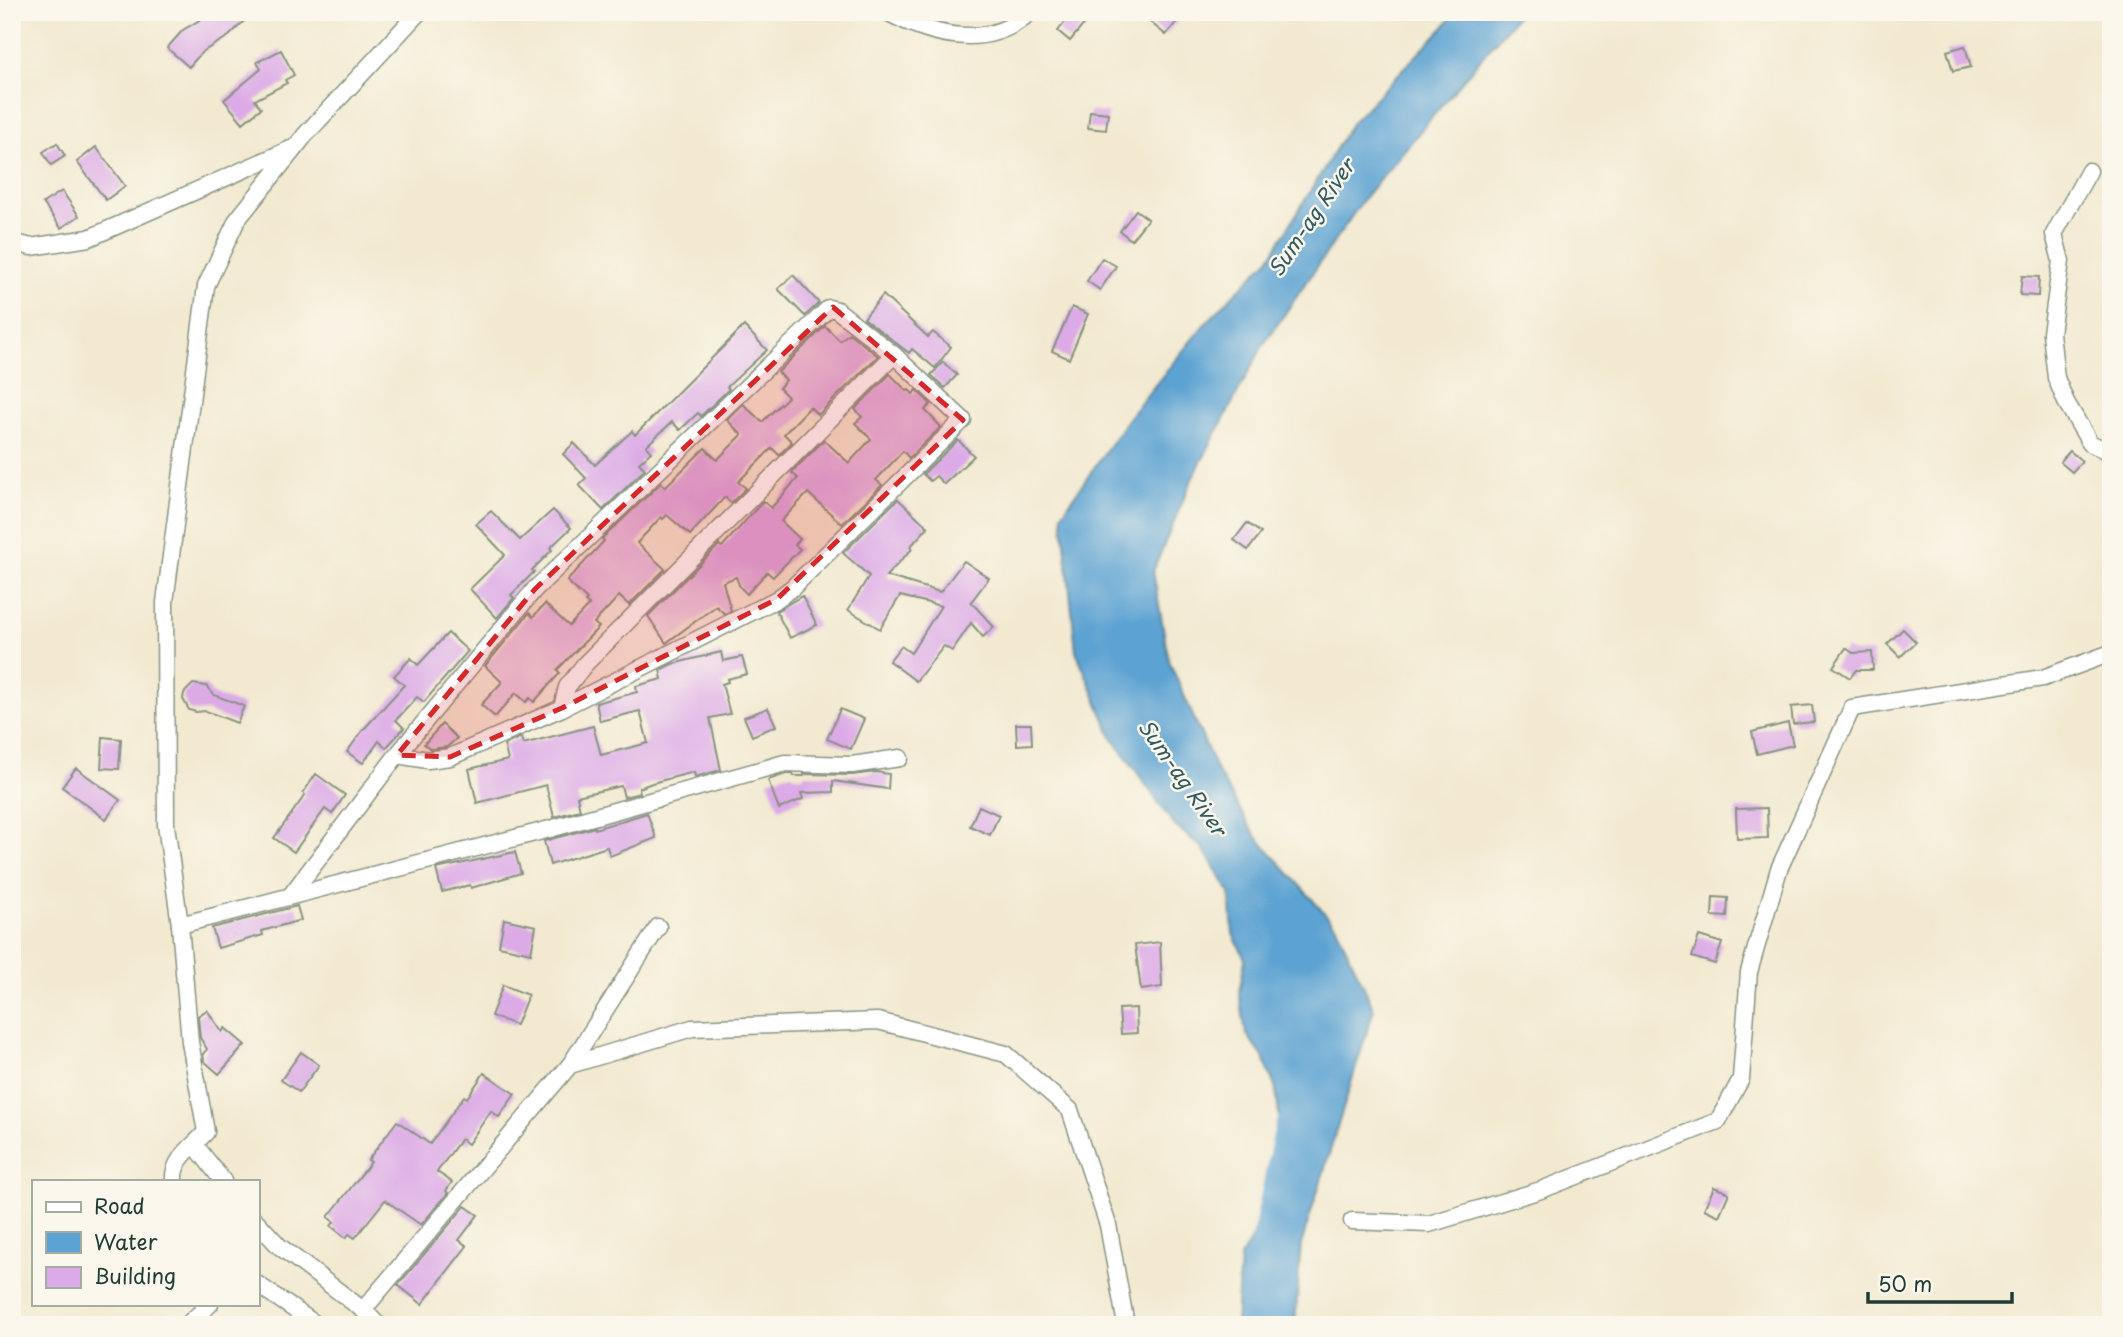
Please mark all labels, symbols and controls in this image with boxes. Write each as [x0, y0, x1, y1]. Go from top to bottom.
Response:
water label: Sum-ag River [1259, 150, 1363, 282]
water label: Sum-ag River [1132, 712, 1237, 843]
legend [32, 1180, 259, 1306]
text: Road [94, 1189, 145, 1221]
text: Water [94, 1225, 158, 1257]
text: Building [94, 1259, 176, 1291]
scale bar [1868, 1260, 2011, 1304]
text: 50 m [1878, 1267, 1932, 1299]

